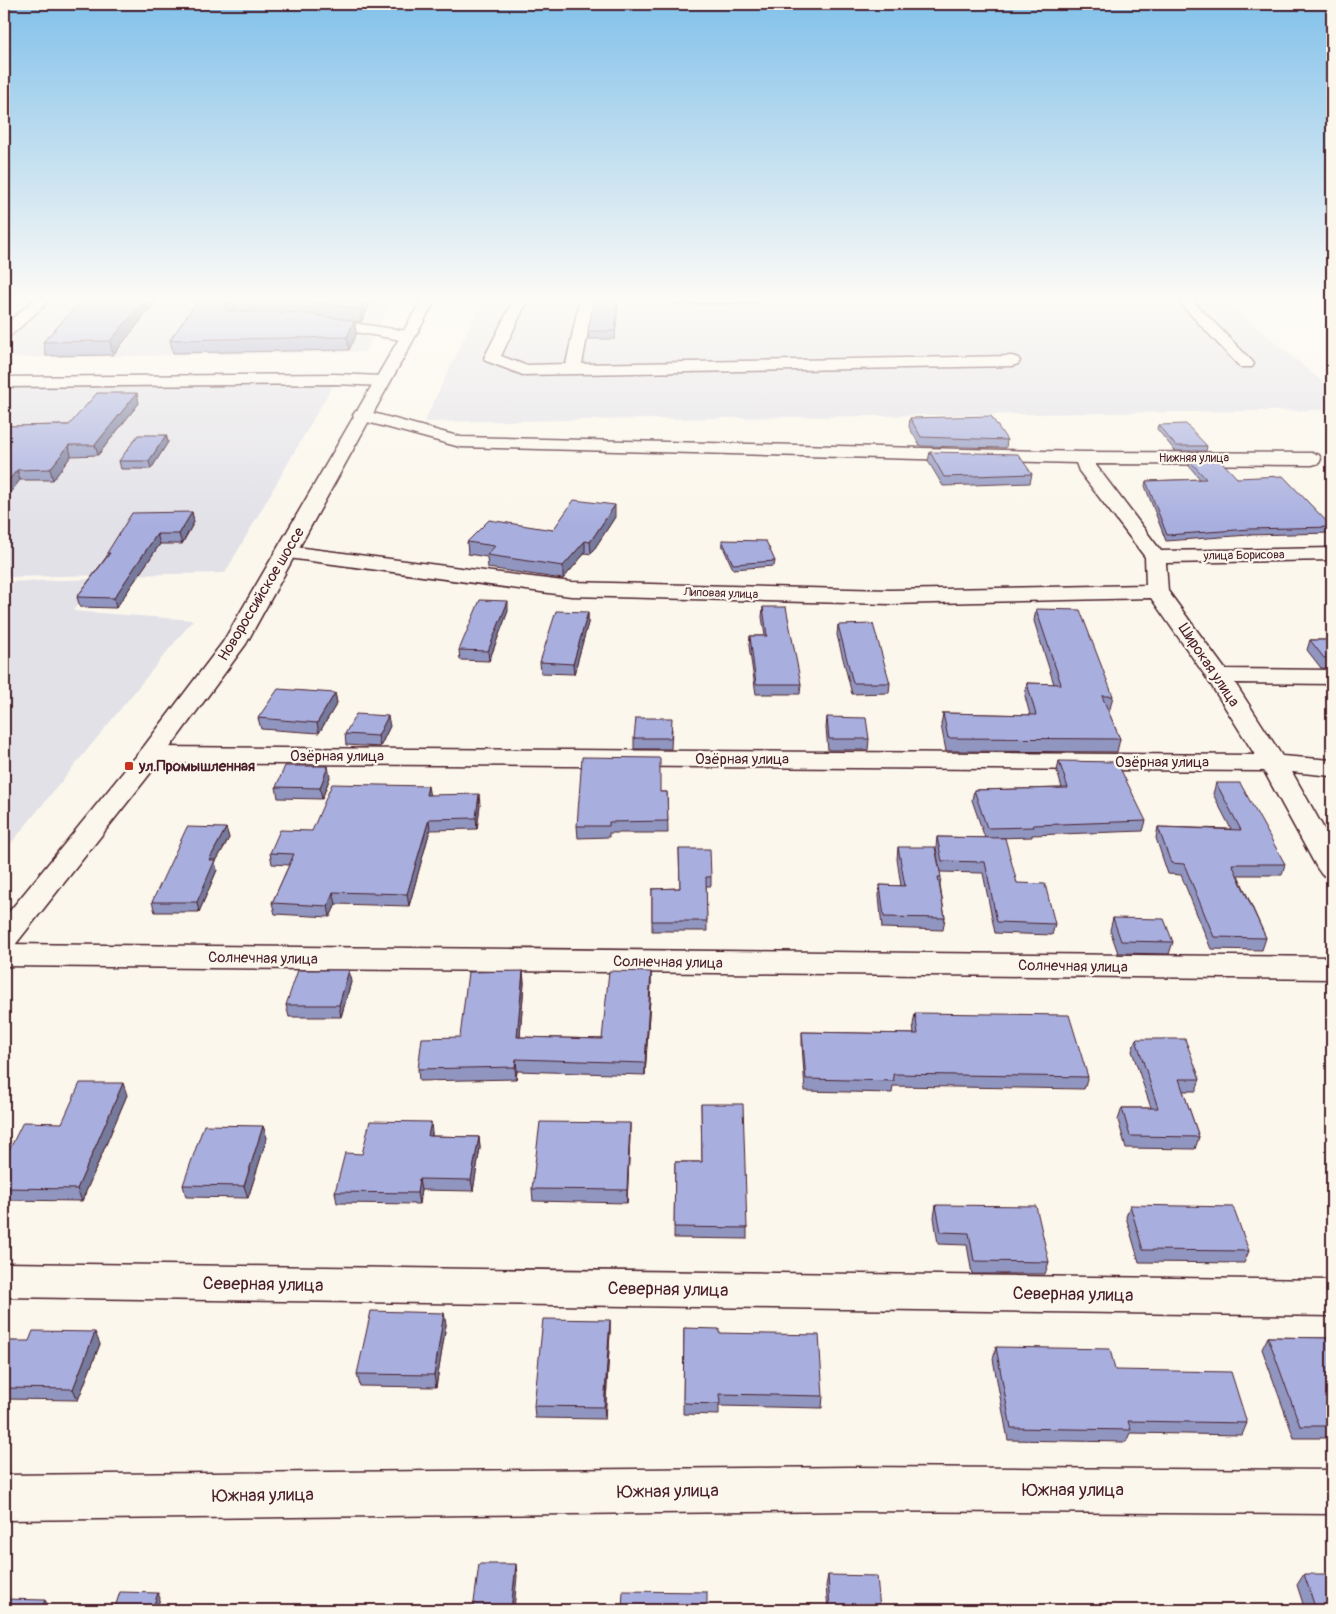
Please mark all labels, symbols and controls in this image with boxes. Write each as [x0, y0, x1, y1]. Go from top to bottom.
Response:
street label: Нижняя улица [1159, 451, 1230, 466]
street label: Новороссийское шоссе [214, 523, 309, 665]
street label: улица Борисова [1202, 547, 1285, 564]
street label: Липовая улица [682, 585, 759, 602]
street label: Широкая улица [1174, 620, 1243, 711]
street label: Озёрная улица [290, 747, 384, 766]
street label: Озёрная улица [695, 750, 789, 769]
street label: Озёрная улица [1115, 753, 1209, 772]
place label: ул.Промышленная [138, 757, 255, 776]
marker: ул.Промышленная [123, 760, 135, 772]
street label: Солнечная улица [208, 948, 318, 969]
street label: Солнечная улица [613, 952, 723, 973]
street label: Солнечная улица [1018, 956, 1128, 977]
street label: Северная улица [202, 1272, 324, 1297]
street label: Северная улица [607, 1277, 729, 1302]
street label: Северная улица [1012, 1282, 1134, 1307]
street label: Южная улица [617, 1479, 719, 1504]
street label: Южная улица [1022, 1479, 1124, 1502]
street label: Южная улица [212, 1483, 314, 1508]

